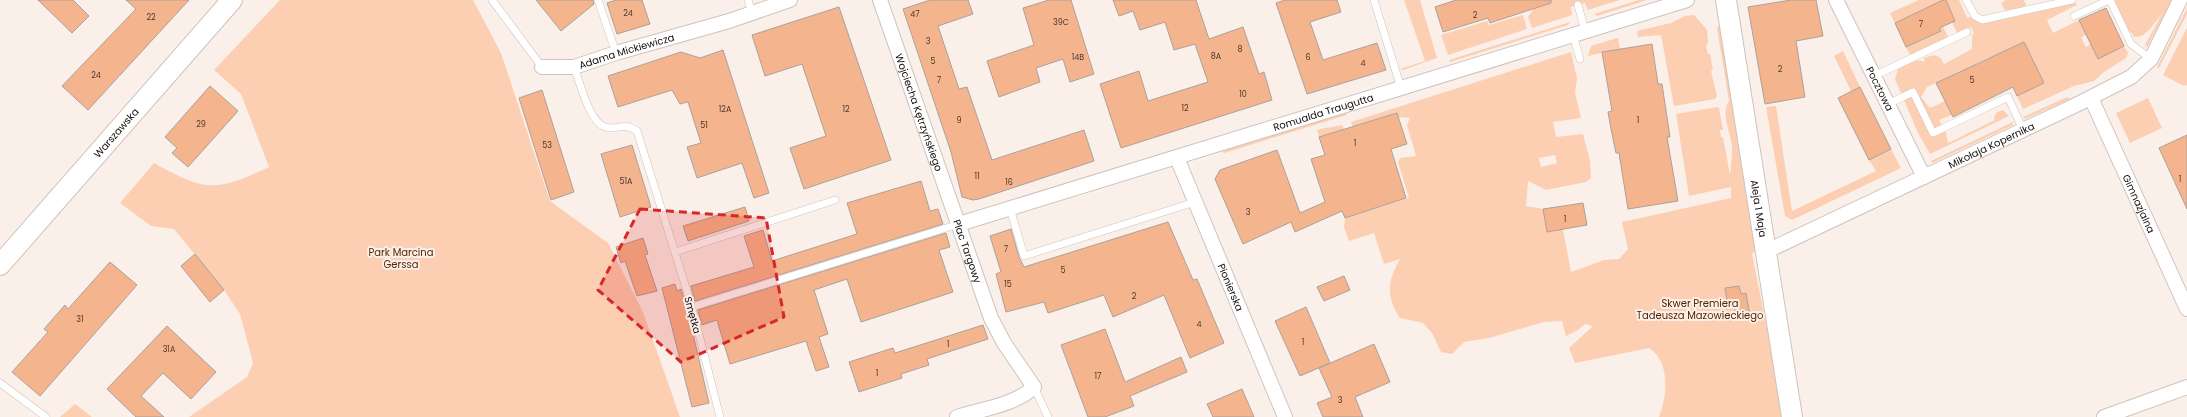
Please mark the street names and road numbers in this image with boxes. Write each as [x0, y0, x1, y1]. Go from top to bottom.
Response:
street label: Adama Mickiewicza [577, 30, 676, 73]
street label: Wojciecha Kętrzyńskiego [891, 52, 946, 173]
street label: Pocztowa [1862, 64, 1897, 114]
street label: Romualda Traugutta [1271, 90, 1375, 135]
street label: Warszawska [90, 105, 142, 161]
street label: Mikołaja Kopernika [1946, 119, 2037, 172]
street label: Gimnazjalna [2119, 172, 2158, 236]
street label: Aleja 1 Maja [1747, 179, 1770, 238]
street label: Plac Targowy [949, 217, 985, 286]
street label: Pionierska [1214, 261, 1247, 314]
street label: Smętka [680, 295, 705, 335]

